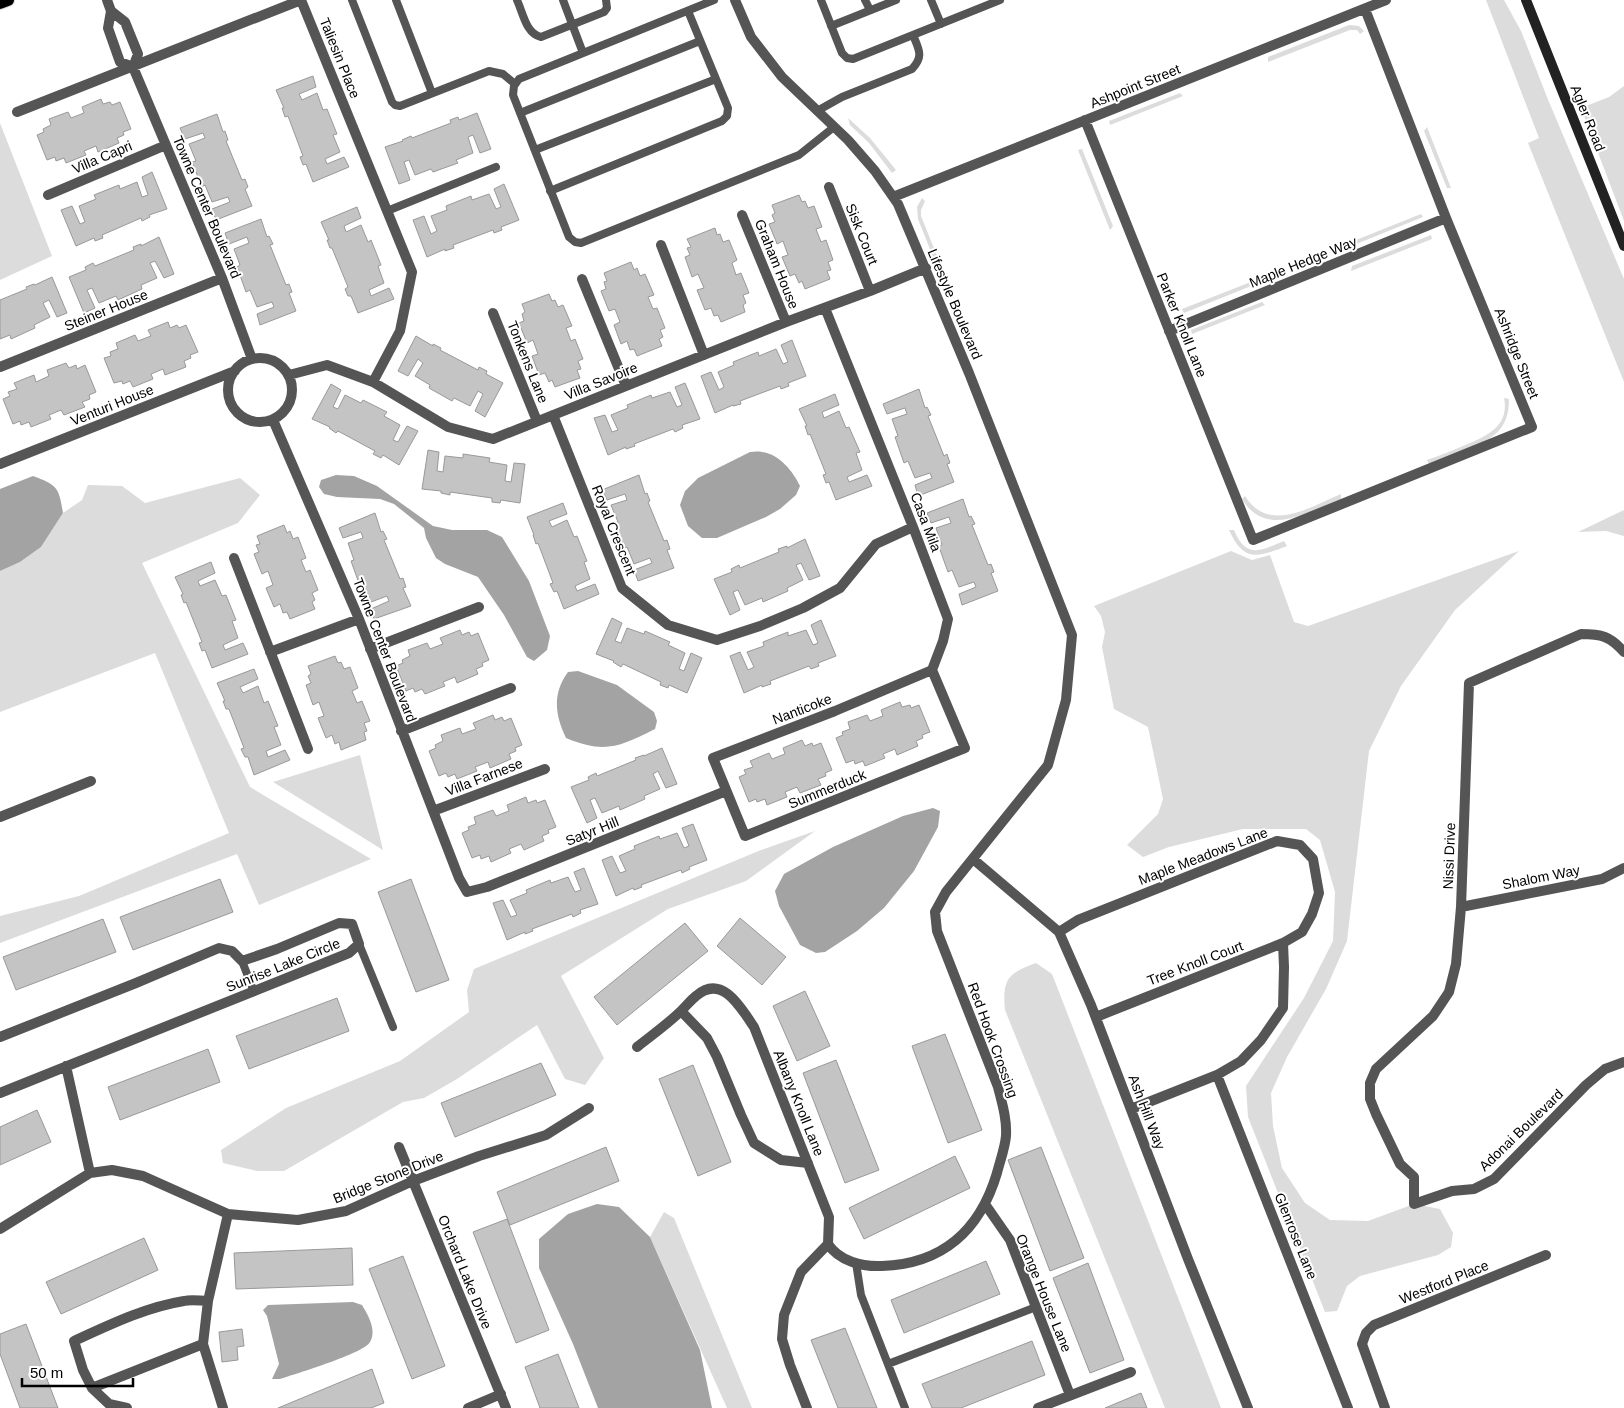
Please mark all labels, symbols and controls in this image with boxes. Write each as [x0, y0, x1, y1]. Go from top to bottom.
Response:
street label: Taliesin Place [317, 15, 364, 101]
street label: Ashpoint Street [1088, 61, 1182, 111]
street label: Agler Road [1567, 83, 1609, 153]
street label: Towne Center Boulevard [170, 133, 244, 281]
street label: Villa Capri [70, 137, 134, 177]
street label: Sisk Court [842, 201, 882, 267]
street label: Graham House [752, 217, 802, 311]
street label: Maple Hedge Way [1247, 233, 1359, 291]
street label: Lifestyle Boulevard [925, 246, 985, 362]
street label: Parker Knoll Lane [1154, 270, 1210, 380]
street label: Steiner House [62, 286, 150, 334]
street label: Ashridge Street [1492, 305, 1543, 401]
street label: Tonkens Lane [504, 319, 552, 406]
street label: Villa Savoire [562, 359, 640, 403]
street label: Venturi House [68, 381, 156, 429]
street label: Royal Crescent [589, 483, 639, 577]
street label: Casa Mila [907, 490, 945, 554]
street label: Towne Center Boulevard [350, 576, 420, 724]
street label: Nanticoke [770, 690, 834, 728]
street label: Villa Farnese [443, 755, 525, 799]
street label: Summerduck [786, 766, 869, 812]
street label: Satyr Hill [563, 813, 621, 849]
street label: Nissi Drive [1440, 822, 1458, 890]
street label: Maple Meadows Lane [1136, 824, 1270, 888]
street label: Shalom Way [1501, 862, 1581, 892]
street label: Sunrise Lake Circle [224, 935, 342, 995]
street label: Tree Knoll Court [1145, 937, 1245, 989]
street label: Red Hook Crossing [965, 980, 1021, 1100]
street label: Albany Knoll Lane [770, 1048, 828, 1159]
street label: Ash Hill Way [1125, 1072, 1169, 1152]
street label: Adonai Boulevard [1476, 1086, 1566, 1174]
street label: Bridge Stone Drive [331, 1147, 446, 1206]
street label: Glenrose Lane [1271, 1190, 1321, 1282]
street label: Orchard Lake Drive [435, 1213, 495, 1331]
street label: Orange House Lane [1013, 1232, 1075, 1355]
street label: Westford Place [1397, 1257, 1491, 1307]
scale bar [22, 1356, 134, 1388]
text: 50 m [30, 1364, 63, 1381]

